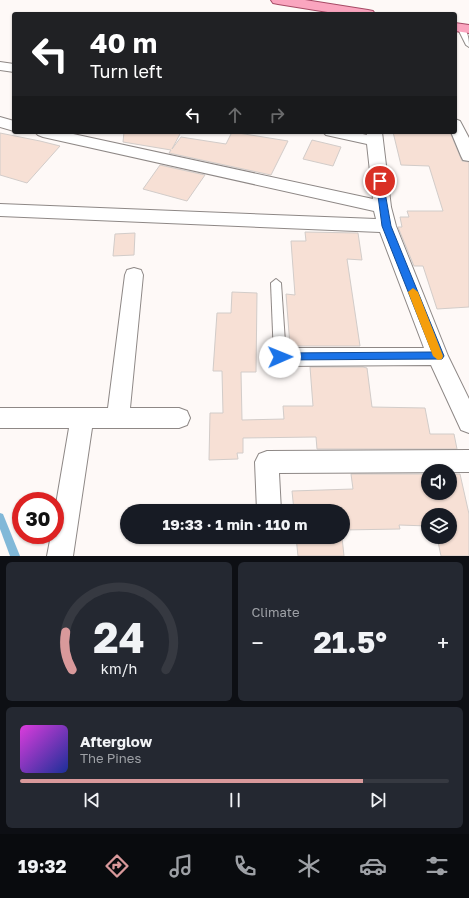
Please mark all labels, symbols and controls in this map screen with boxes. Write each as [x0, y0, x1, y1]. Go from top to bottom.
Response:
text: 40 m [90, 26, 157, 59]
icon: left [24, 28, 76, 80]
text: Turn left [90, 60, 163, 82]
icon: left [182, 104, 204, 126]
icon: ahead [224, 104, 246, 126]
icon: right [266, 104, 288, 126]
pin [363, 164, 397, 198]
icon: arrive [369, 170, 391, 192]
position arrow [259, 336, 301, 378]
map controls [421, 464, 457, 544]
button: sound [421, 464, 457, 500]
speed limit sign: 30 [12, 492, 64, 544]
button: layers [421, 508, 457, 544]
text: 19:33 · 1 min · 110 m [163, 515, 307, 533]
text: Climate [252, 604, 299, 620]
text: 24 [93, 611, 144, 661]
text: 21.5° [314, 624, 387, 660]
text: − [252, 629, 264, 656]
text: + [437, 629, 449, 656]
text: km/h [101, 659, 137, 676]
text: Afterglow [80, 732, 152, 750]
text: The Pines [80, 750, 141, 766]
icon: previous [81, 789, 103, 811]
icon: pause [224, 789, 246, 811]
icon: next [367, 789, 389, 811]
icon: directions [103, 852, 131, 880]
icon: music [167, 852, 195, 880]
icon: phone [231, 852, 259, 880]
icon: climate [295, 852, 323, 880]
icon: car [359, 852, 387, 880]
icon: filters [423, 852, 451, 880]
text: 19:32 [18, 855, 66, 877]

